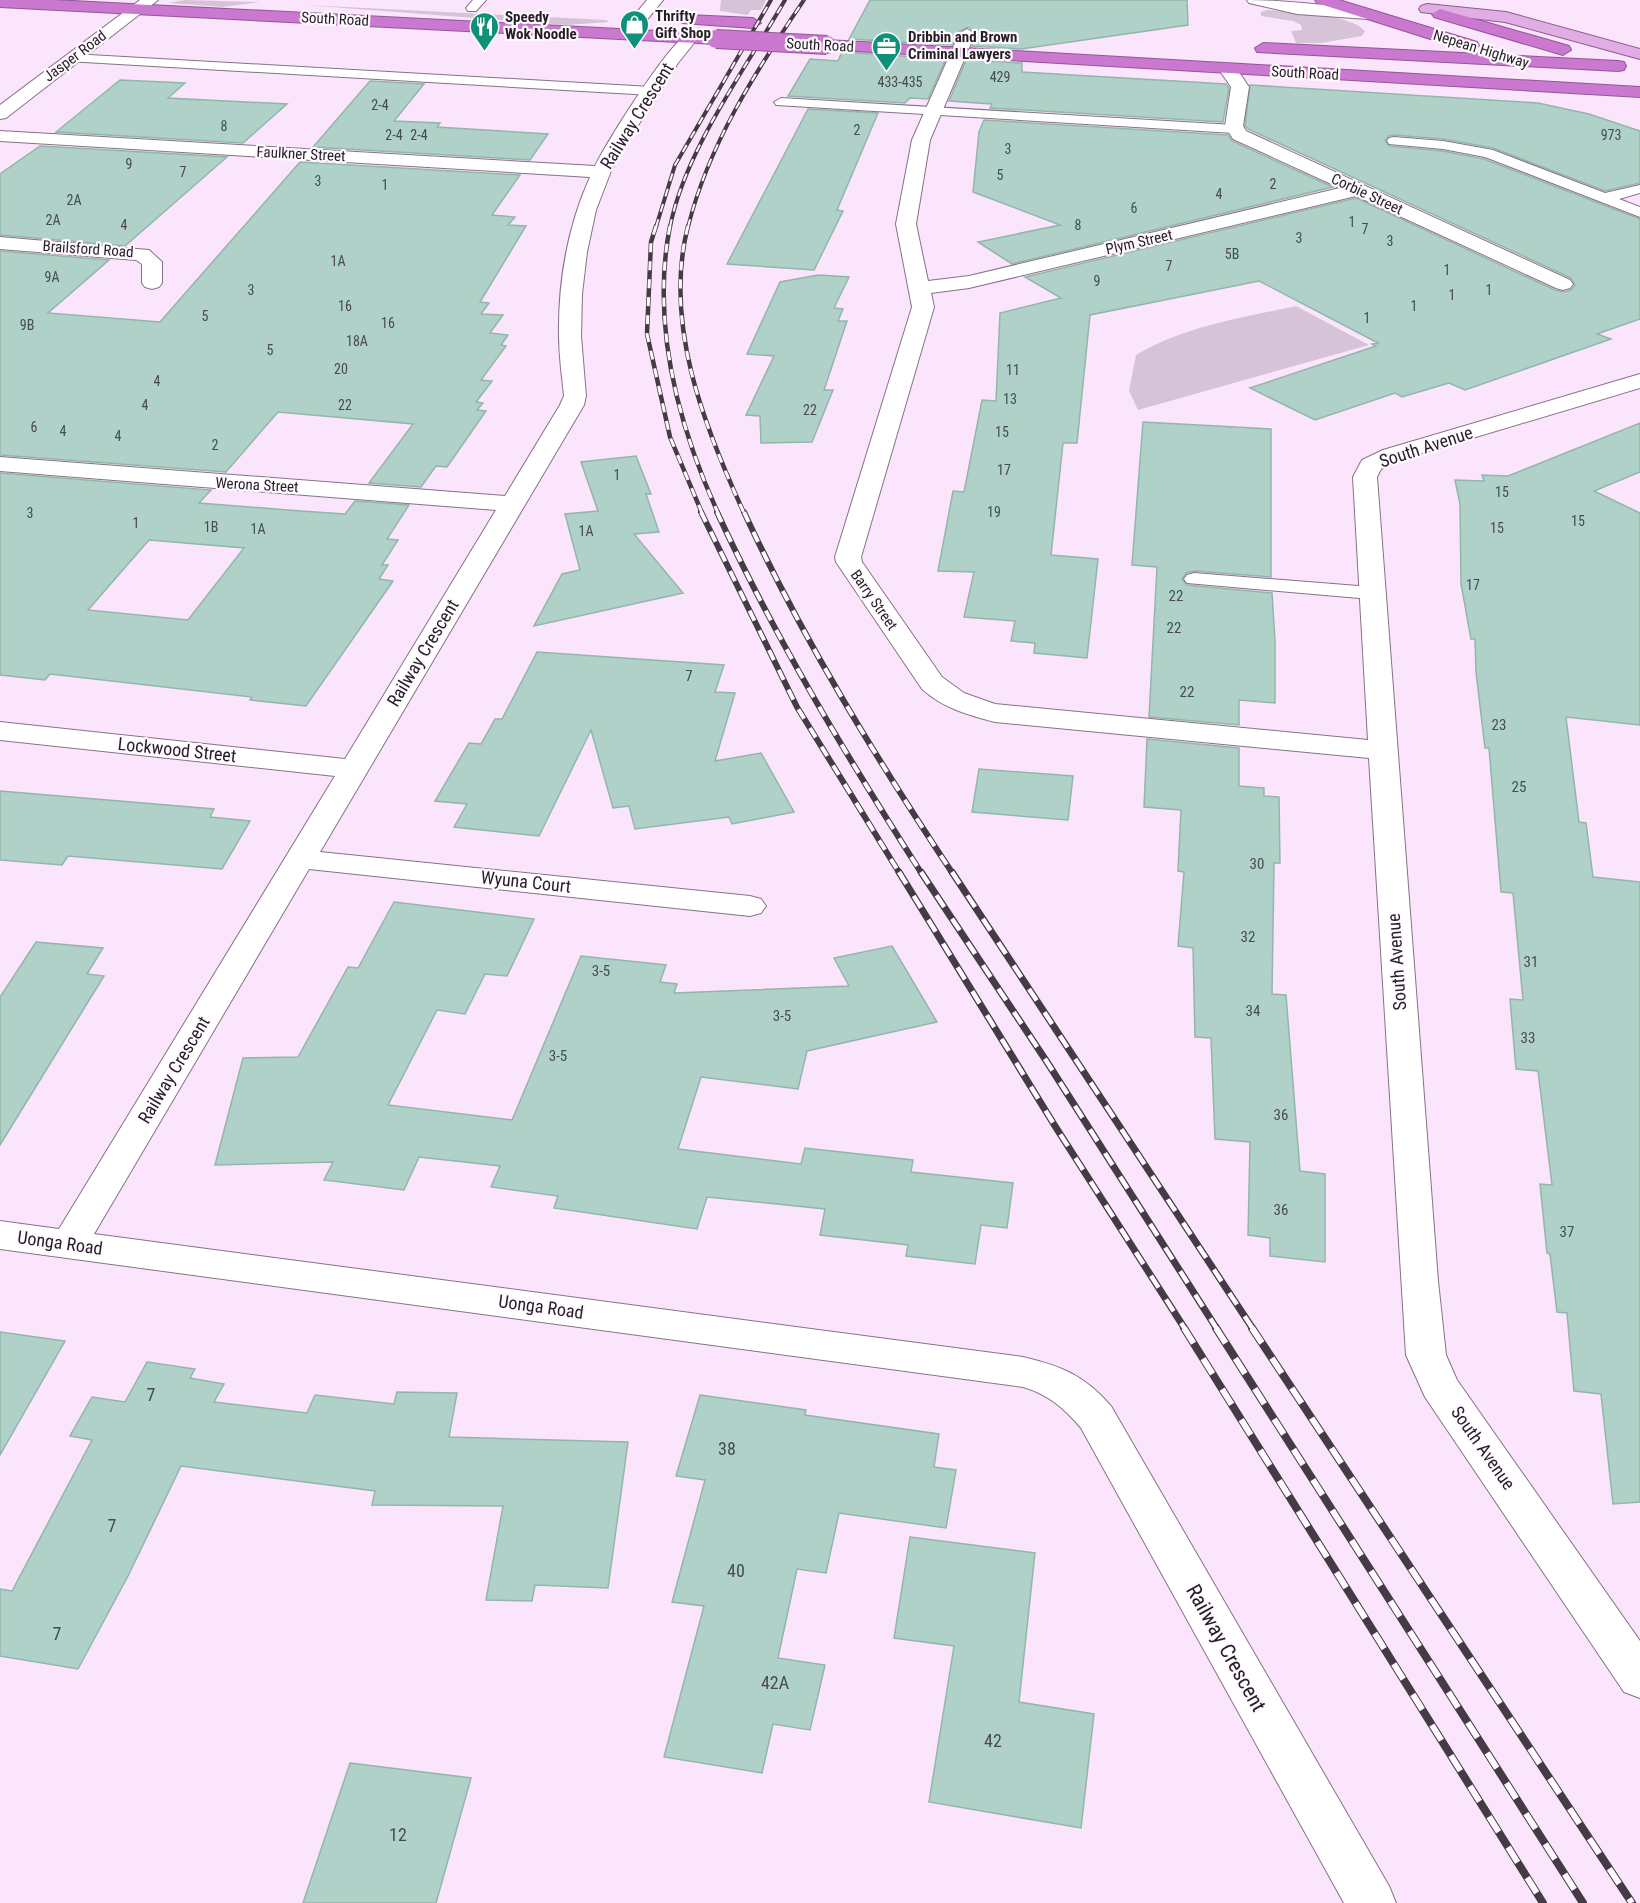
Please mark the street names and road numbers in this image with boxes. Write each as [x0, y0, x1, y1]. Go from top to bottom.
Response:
street label: South Road [301, 8, 369, 30]
street label: Nepean Highway [1431, 26, 1531, 72]
street label: Jasper Road [40, 27, 110, 85]
street label: South Road [786, 34, 854, 56]
street label: Railway Crescent [596, 59, 678, 173]
street label: South Road [1271, 62, 1339, 84]
street label: Faulkner Street [256, 143, 346, 165]
street label: Corbie Street [1328, 170, 1406, 218]
street label: Plym Street [1104, 226, 1174, 258]
street label: Brailsford Road [42, 237, 134, 261]
street label: South Avenue [1376, 422, 1475, 472]
street label: Werona Street [215, 474, 299, 496]
street label: Barry Street [847, 566, 901, 634]
street label: Railway Crescent [382, 595, 463, 710]
street label: Lockwood Street [117, 733, 237, 766]
street label: Wyuna Court [480, 866, 572, 897]
street label: South Avenue [1383, 913, 1410, 1011]
street label: Railway Crescent [133, 1012, 214, 1127]
street label: Uonga Road [16, 1226, 104, 1259]
street label: Uonga Road [497, 1290, 585, 1323]
street label: South Avenue [1447, 1402, 1520, 1493]
street label: Railway Crescent [1181, 1580, 1271, 1716]

